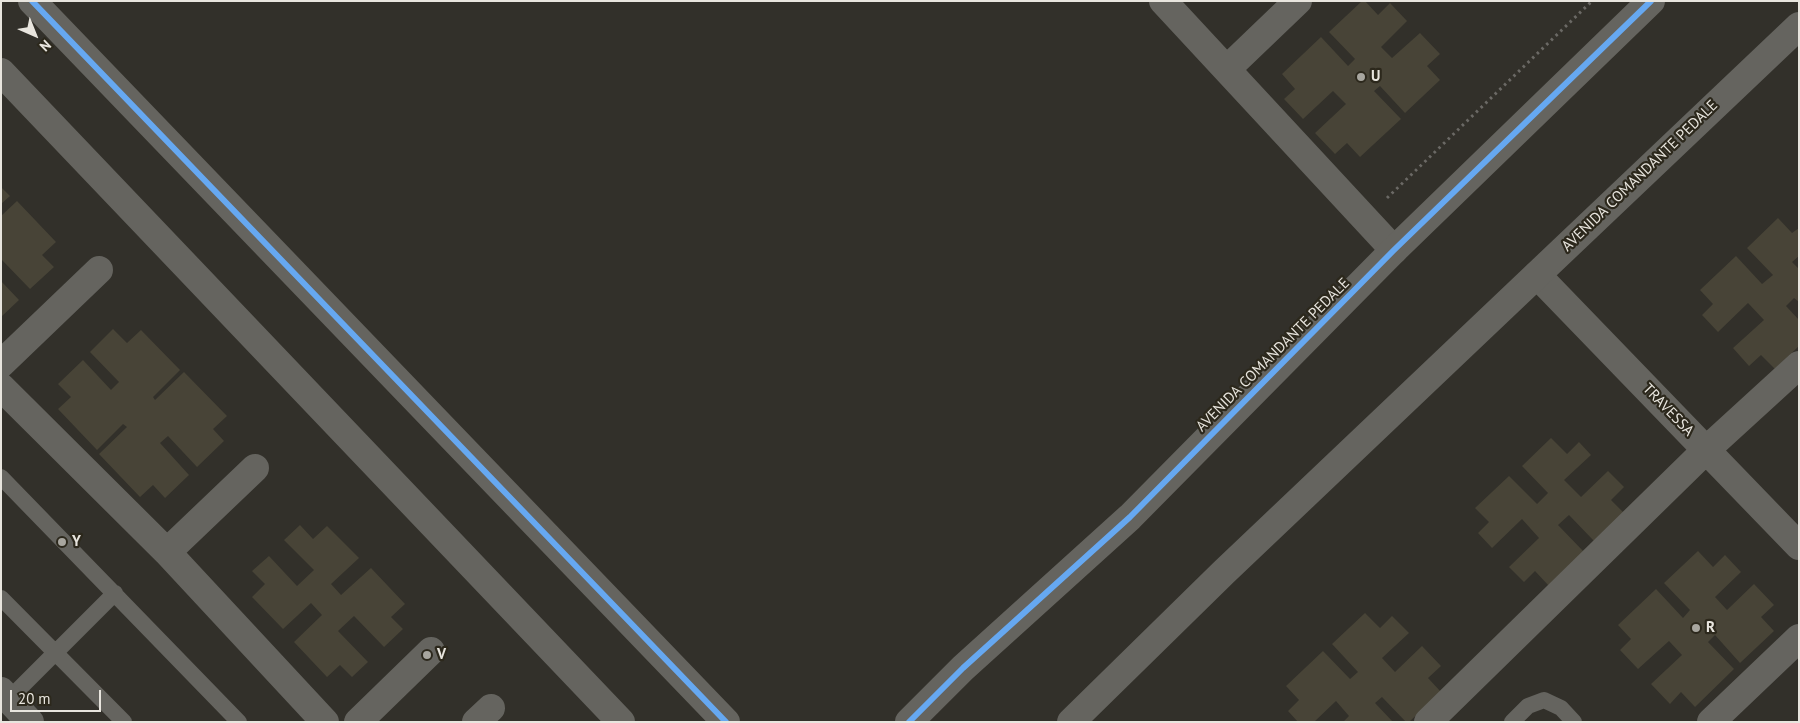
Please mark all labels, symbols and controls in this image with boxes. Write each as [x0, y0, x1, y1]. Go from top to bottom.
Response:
north arrow [10, 10, 60, 60]
text: N [36, 36, 55, 55]
place label: U [1371, 68, 1380, 86]
marker: U [1355, 71, 1367, 83]
street label: AVENIDA COMANDANTE PEDALE [1558, 97, 1722, 255]
street label: AVENIDA COMANDANTE PEDALE [1193, 275, 1353, 435]
street label: TRAVESSA [1639, 380, 1697, 440]
place label: Y [72, 533, 81, 551]
marker: Y [56, 536, 68, 548]
place label: R [1706, 619, 1715, 637]
marker: R [1690, 622, 1702, 634]
place label: V [437, 646, 446, 664]
marker: V [421, 649, 433, 661]
scale bar [12, 680, 104, 712]
text: 20 m [18, 689, 51, 708]

